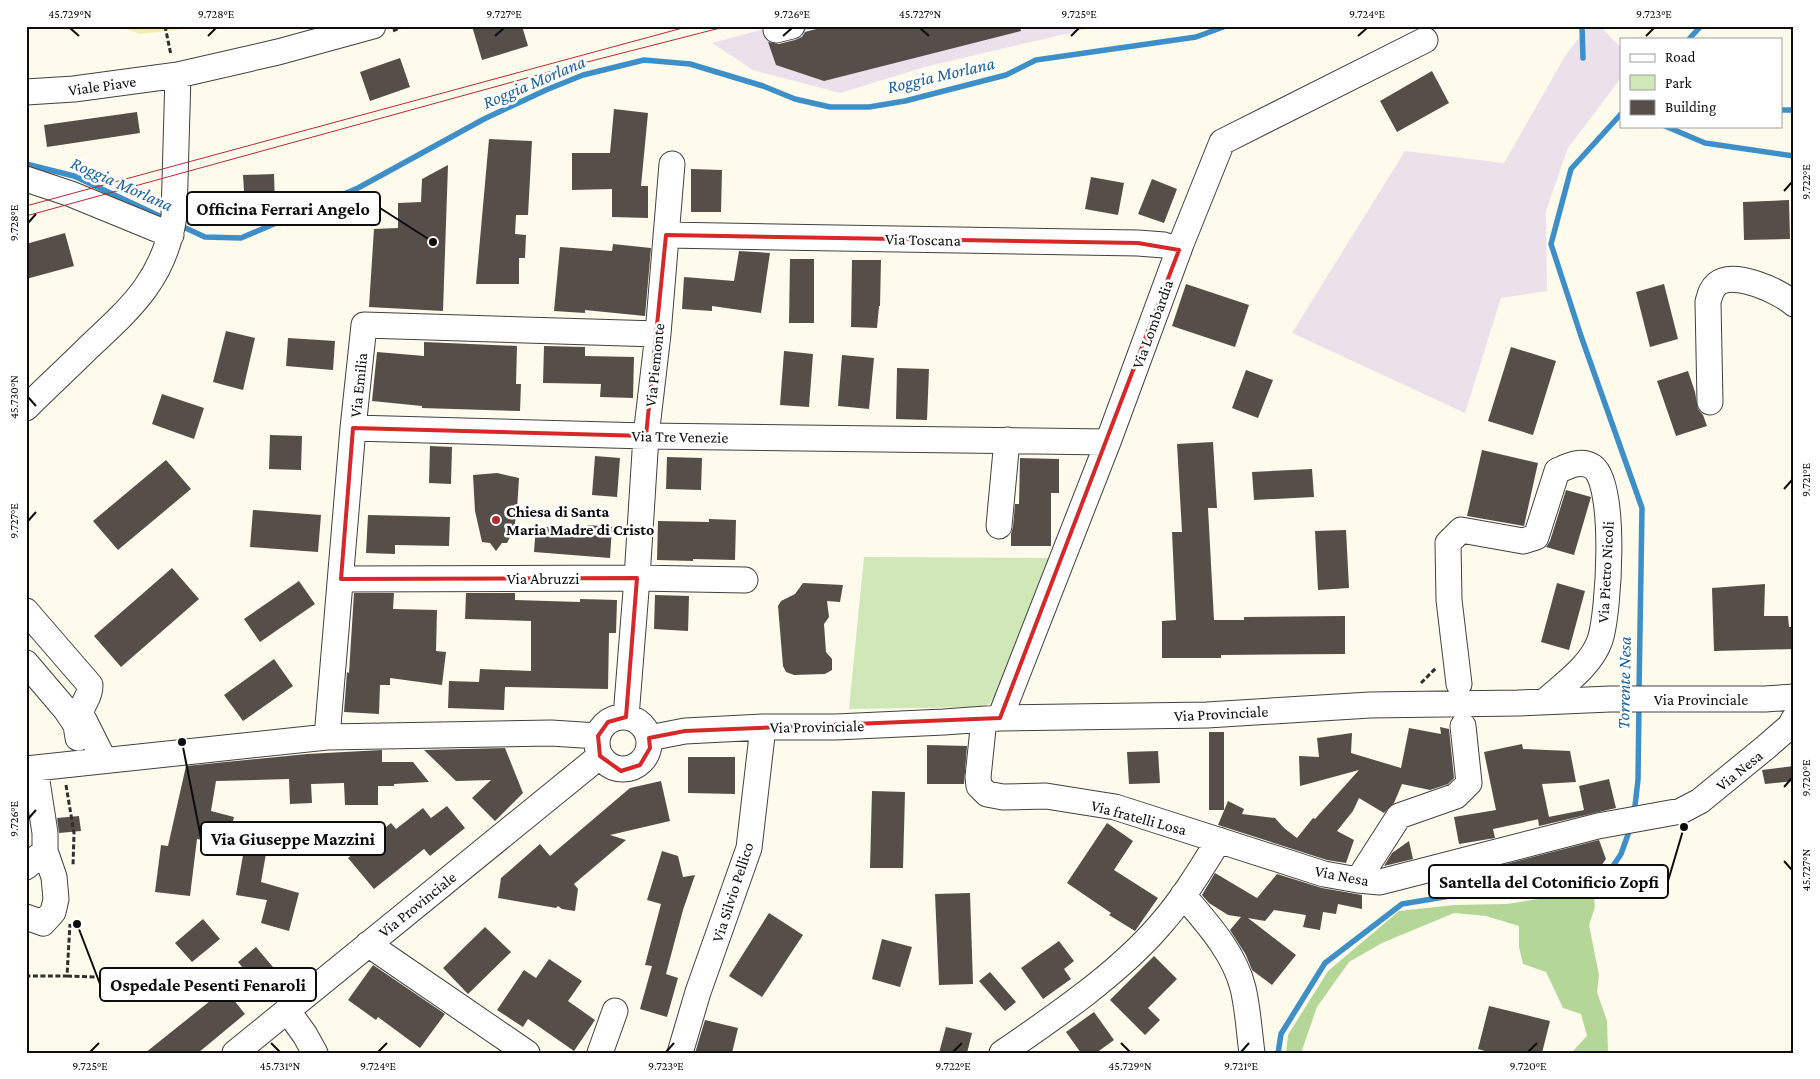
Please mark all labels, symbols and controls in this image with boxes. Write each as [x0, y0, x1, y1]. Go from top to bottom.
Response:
text: 45.729°N [48, 7, 92, 21]
text: 9.728°E [198, 7, 235, 21]
text: 9.727°E [486, 7, 522, 21]
text: 9.726°E [774, 7, 810, 21]
text: 45.727°N [899, 7, 941, 21]
text: 9.725°E [1061, 7, 1097, 21]
text: 9.724°E [1349, 7, 1386, 21]
text: 9.723°E [1636, 7, 1672, 21]
legend [1620, 38, 1782, 128]
text: Road [1665, 49, 1696, 65]
water label: Roggia Morlana [480, 51, 589, 113]
water label: Roggia Morlana [885, 53, 997, 97]
street label: Viale Piave [67, 72, 137, 99]
text: Park [1665, 75, 1692, 91]
text: Building [1665, 99, 1716, 116]
water label: Roggia Morlana [68, 153, 177, 216]
text: 9.722°E [1799, 164, 1813, 200]
callout: Officina Ferrari Angelo [187, 192, 380, 225]
text: Officina Ferrari Angelo [196, 199, 370, 219]
text: 9.728°E [7, 204, 21, 241]
street label: Via Toscana [885, 230, 962, 249]
street label: Via Lombardia [1129, 277, 1177, 371]
street label: Via Piemonte [642, 322, 667, 408]
street label: Via Emilia [347, 351, 370, 418]
text: 45.730°N [7, 375, 21, 419]
street label: Via Tre Venezie [632, 427, 728, 446]
text: 9.721°E [1799, 463, 1813, 497]
text: 9.727°E [7, 503, 21, 539]
place label: Chiesa di Santa Maria Madre di Cristo [506, 503, 654, 538]
marker: Chiesa di Santa Maria Madre di Cristo [490, 514, 502, 526]
street label: Via Pietro Nicoli [1594, 521, 1617, 623]
street label: Via Abruzzi [507, 570, 579, 587]
water label: Torrente Nesa [1613, 636, 1635, 730]
street label: Via Provinciale [1654, 691, 1748, 708]
street label: Via Provinciale [1173, 703, 1269, 724]
street label: Via Provinciale [770, 717, 864, 736]
street label: Via Nesa [1713, 746, 1766, 794]
text: 9.720°E [1799, 759, 1813, 796]
street label: Via fratelli Losa [1089, 797, 1189, 839]
text: 9.726°E [7, 801, 21, 837]
callout: Via Giuseppe Mazzini [201, 822, 385, 855]
text: Via Giuseppe Mazzini [210, 829, 376, 849]
street label: Via Silvio Pellico [708, 840, 757, 944]
text: 45.727°N [1799, 849, 1813, 891]
street label: Via Nesa [1313, 862, 1371, 889]
callout: Santella del Cotonificio Zopfi [1429, 865, 1668, 898]
street label: Via Provinciale [375, 868, 459, 941]
text: Santella del Cotonificio Zopfi [1439, 872, 1659, 892]
callout: Ospedale Pesenti Fenaroli [100, 968, 316, 1001]
text: Ospedale Pesenti Fenaroli [110, 975, 307, 995]
text: 9.725°E [72, 1059, 108, 1073]
text: 45.731°N [260, 1059, 301, 1073]
text: 9.724°E [360, 1059, 397, 1073]
text: 9.723°E [648, 1059, 684, 1073]
text: 9.722°E [935, 1059, 971, 1073]
text: 45.729°N [1108, 1059, 1152, 1073]
text: 9.721°E [1224, 1059, 1258, 1073]
text: 9.720°E [1510, 1059, 1547, 1073]

